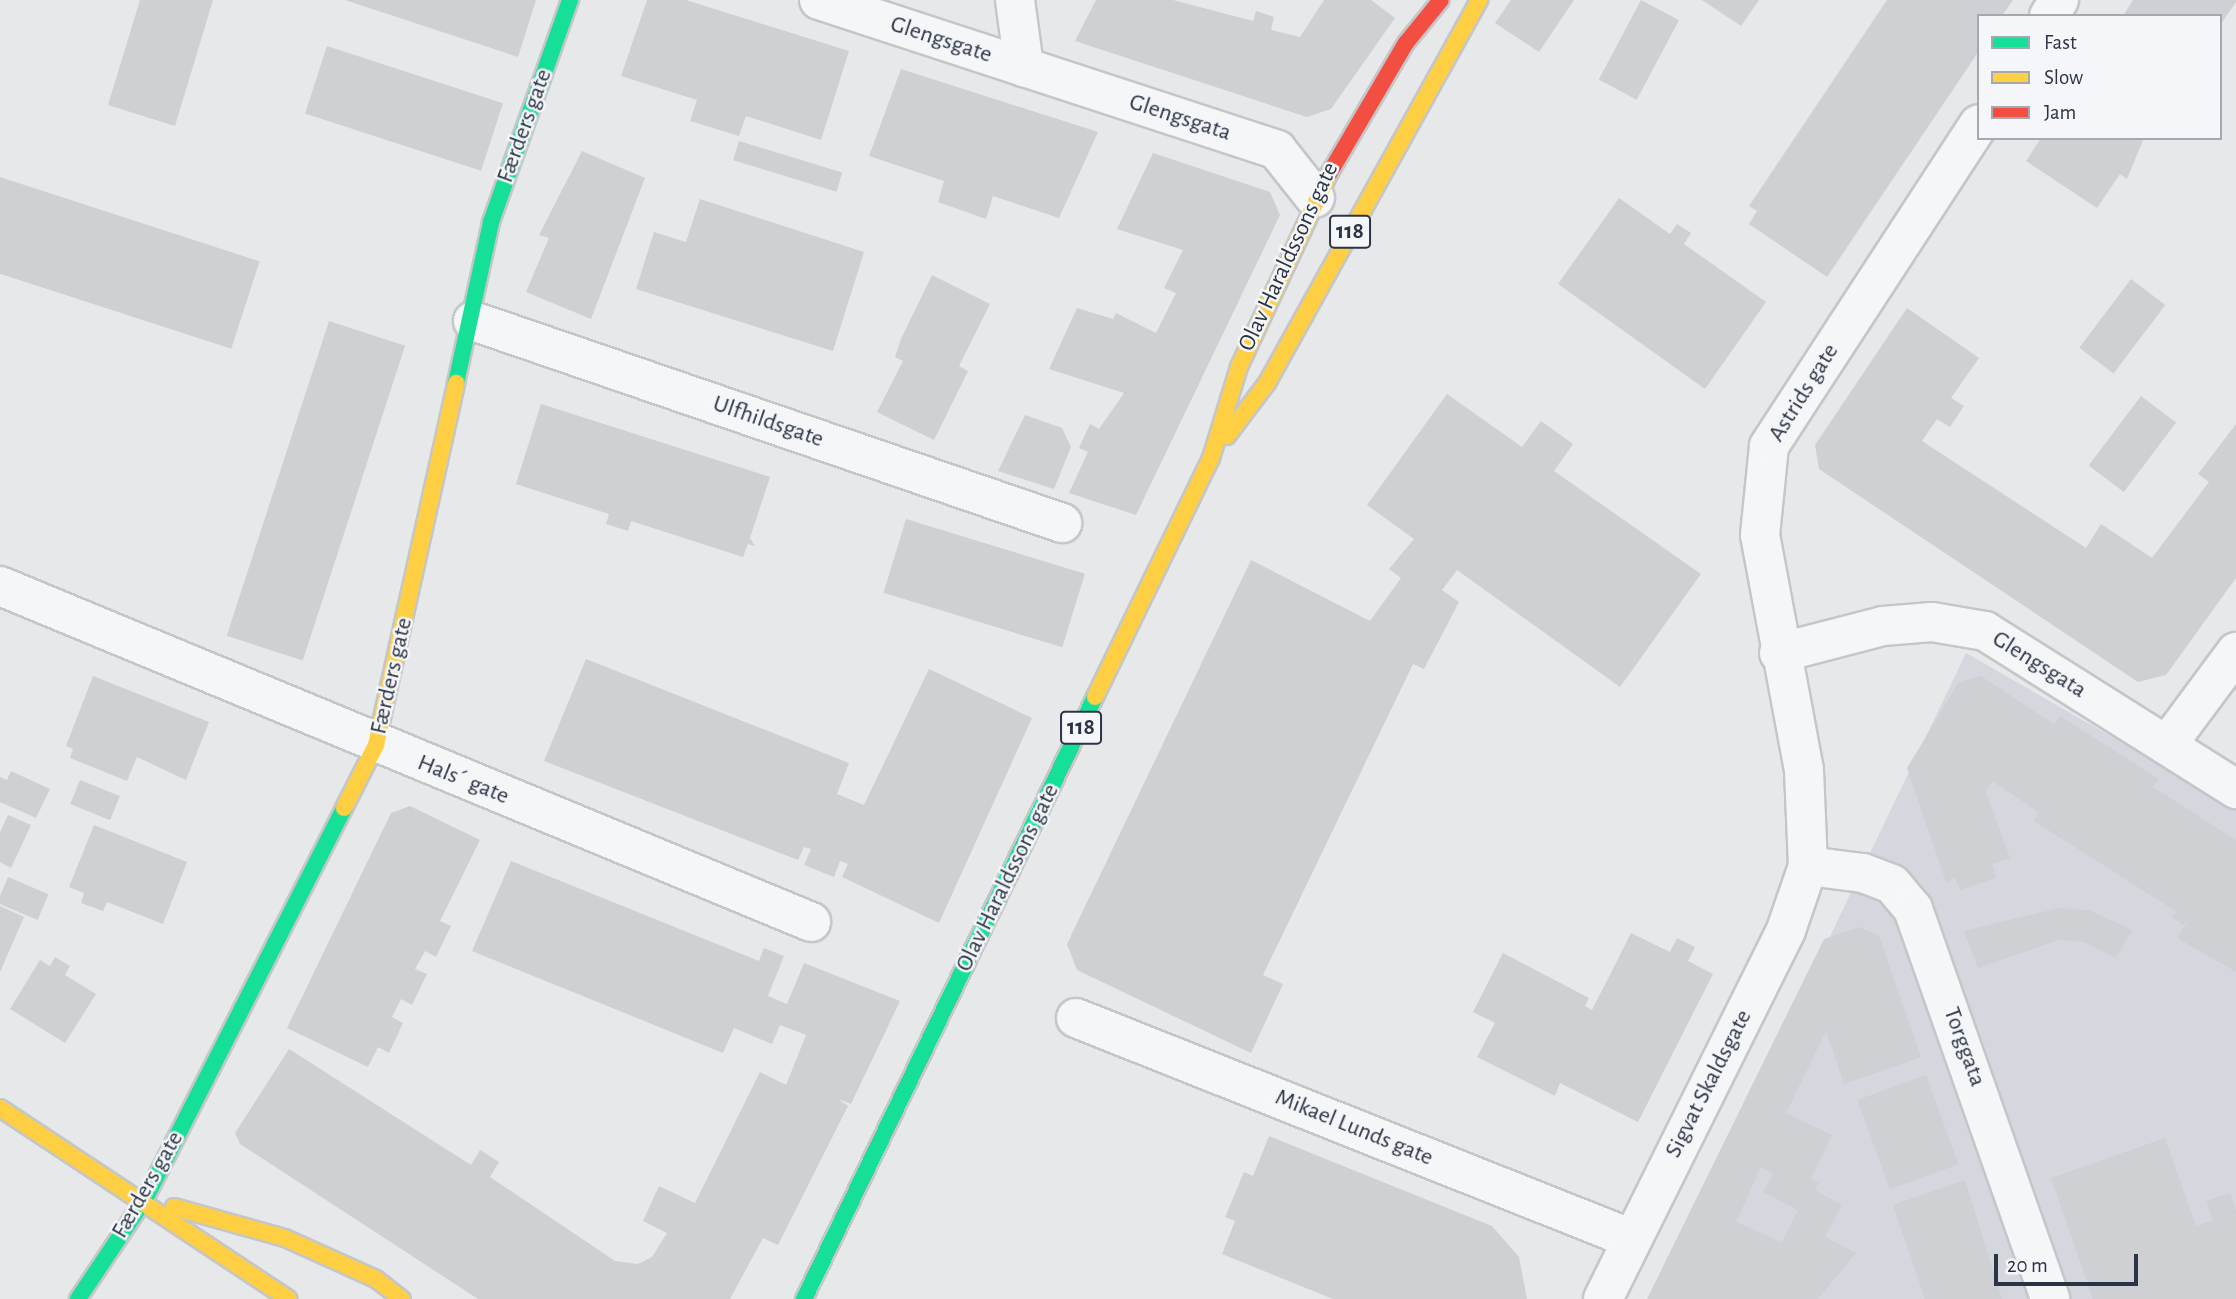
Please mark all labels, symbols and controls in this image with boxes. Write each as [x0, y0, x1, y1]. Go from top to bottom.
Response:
street label: Glengsgate [887, 10, 995, 70]
legend [1977, 14, 2222, 140]
text: Fast [2044, 32, 2077, 53]
street label: Færders gate [491, 65, 559, 187]
text: Slow [2044, 67, 2083, 88]
street label: Glengsgata [1125, 88, 1235, 148]
text: Jam [2044, 102, 2076, 123]
street label: Olav Haraldssons gate [1233, 158, 1345, 356]
road number: 118 [1329, 213, 1371, 252]
street label: Astrids gate [1763, 339, 1845, 447]
street label: Ulfhildsgate [709, 390, 827, 454]
street label: Færders gate [365, 615, 419, 737]
street label: Glengsgata [1987, 625, 2091, 705]
road number: 118 [1060, 708, 1102, 748]
street label: Hals´ gate [413, 749, 513, 811]
street label: Olav Haraldssons gate [950, 779, 1066, 977]
street label: Torggata [1936, 1003, 1992, 1091]
street label: Sigvat Skaldsgate [1659, 1005, 1759, 1163]
street label: Mikael Lunds gate [1271, 1083, 1437, 1173]
street label: Færders gate [106, 1126, 190, 1244]
scale bar [1998, 1240, 2142, 1284]
text: 20 m [2007, 1255, 2048, 1276]

